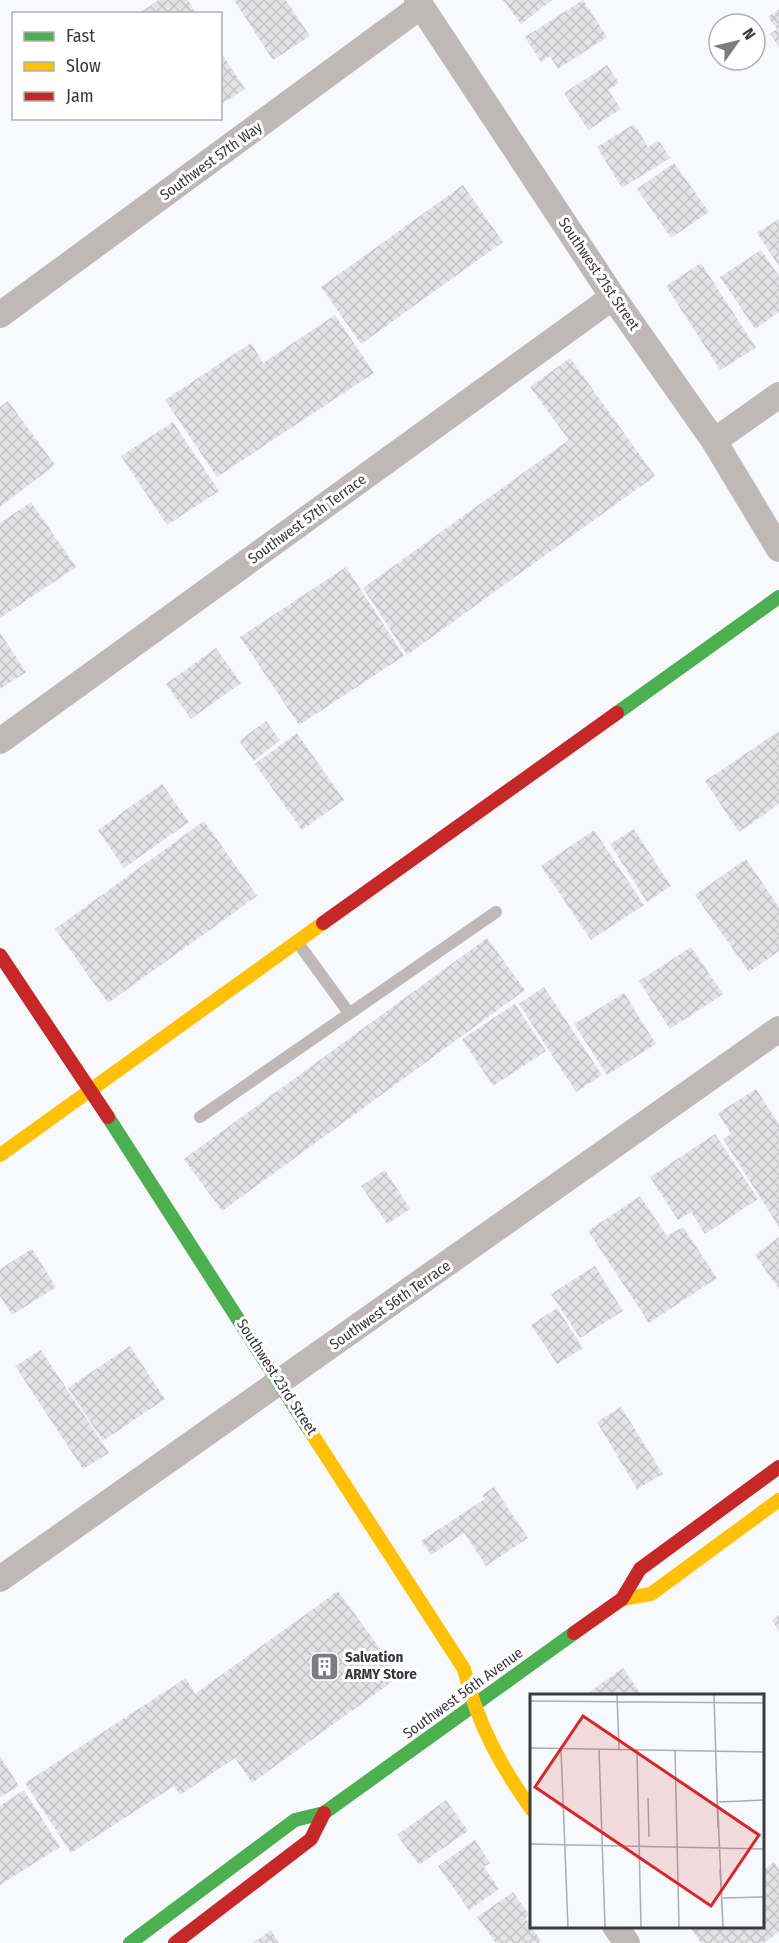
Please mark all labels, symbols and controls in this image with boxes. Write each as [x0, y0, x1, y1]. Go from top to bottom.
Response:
legend [12, 12, 222, 120]
north arrow [707, 12, 767, 72]
text: Fast [66, 25, 95, 47]
text: N [738, 25, 760, 43]
text: Slow [66, 55, 101, 77]
text: Jam [66, 85, 94, 107]
street label: Southwest 57th Way [157, 118, 266, 204]
street label: Southwest 21st Street [555, 214, 643, 334]
street label: Southwest 57th Terrace [244, 470, 370, 568]
street label: Southwest 56th Terrace [326, 1257, 454, 1353]
street label: Southwest 23rd Street [233, 1316, 321, 1438]
street label: Southwest 56th Avenue [400, 1643, 526, 1743]
place label: Salvation ARMY Store [344, 1648, 417, 1683]
building icon: Salvation ARMY Store [308, 1650, 340, 1682]
inset map [530, 1694, 764, 1928]

